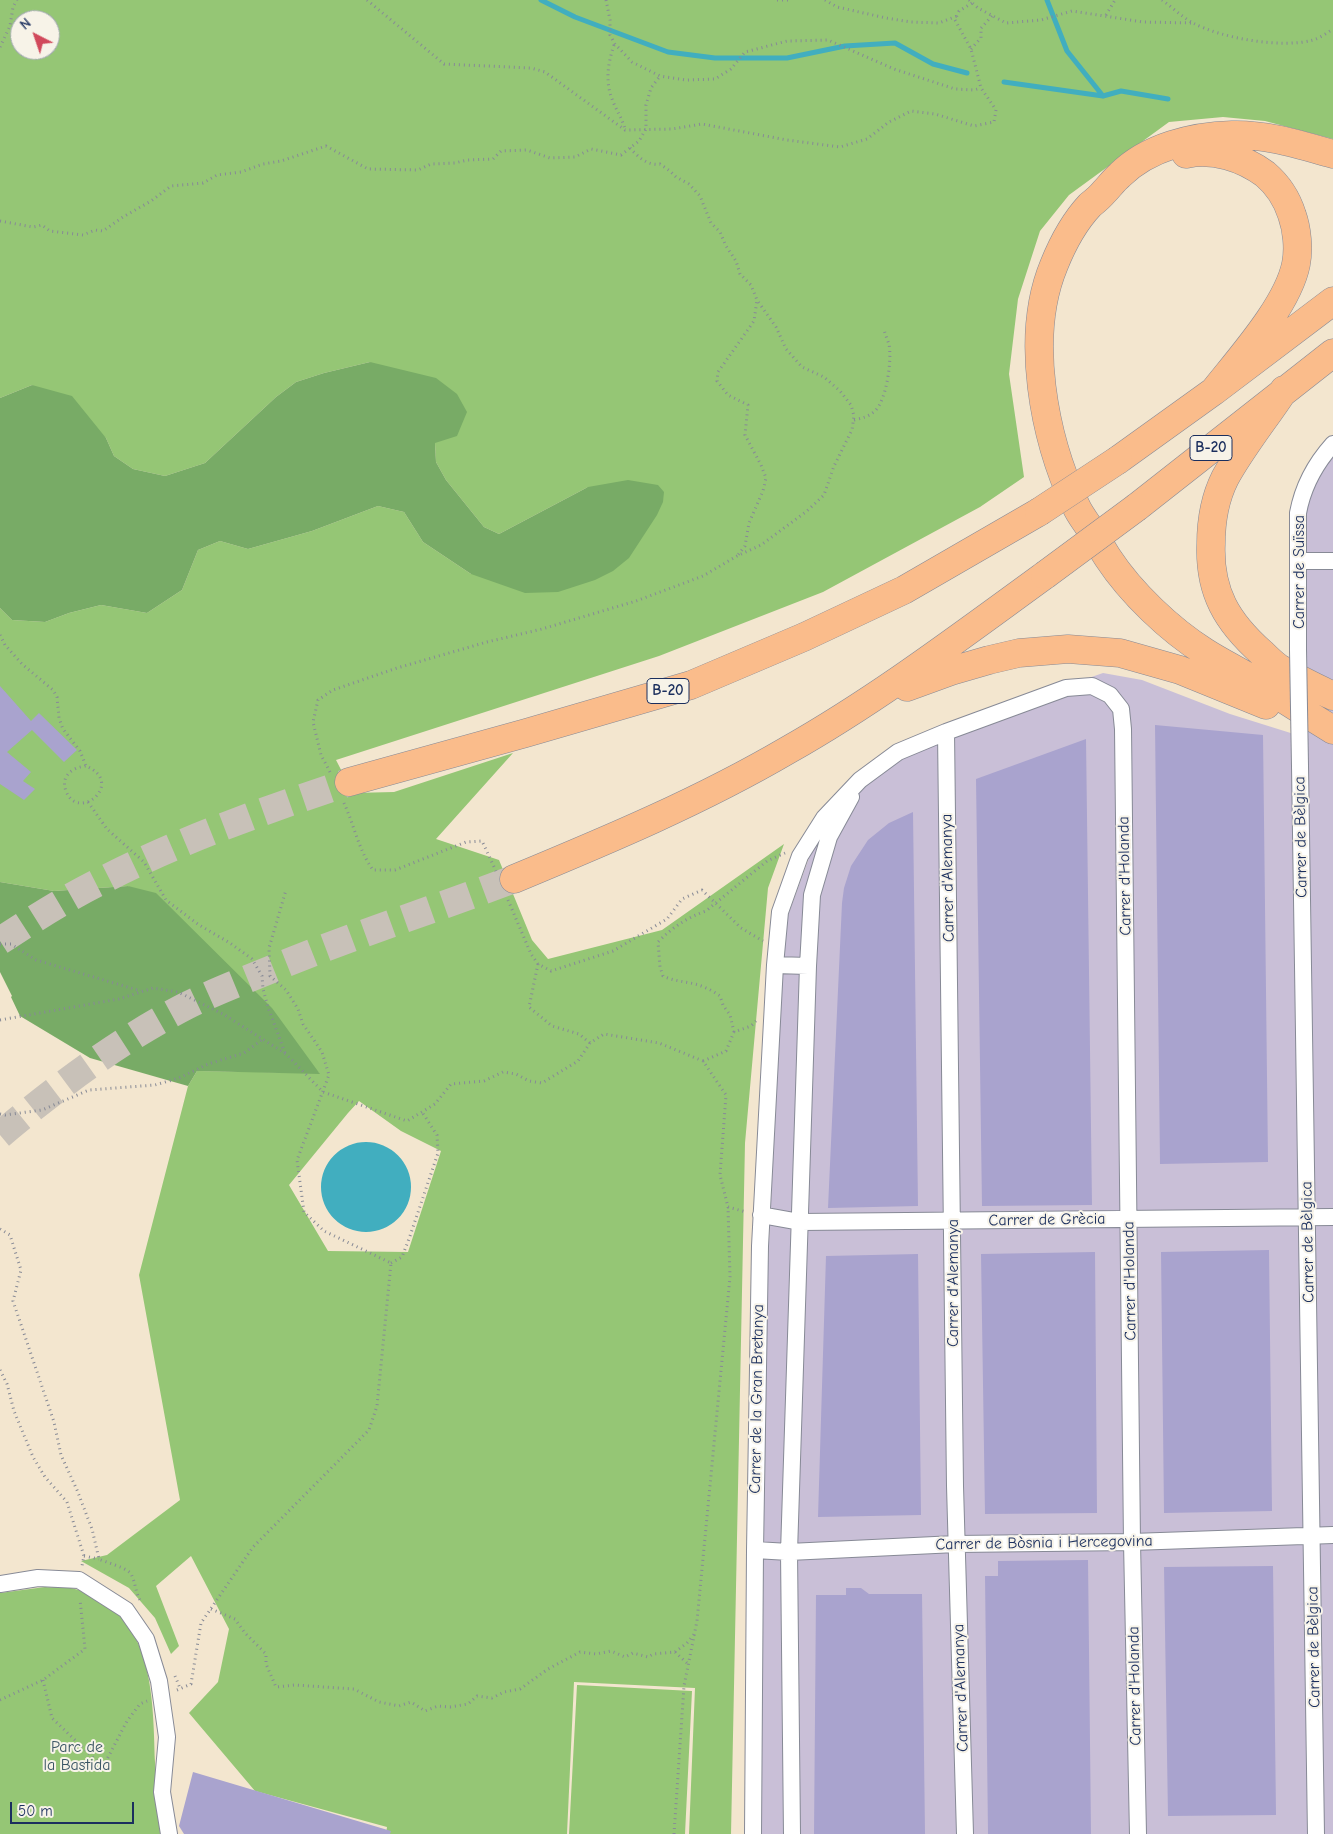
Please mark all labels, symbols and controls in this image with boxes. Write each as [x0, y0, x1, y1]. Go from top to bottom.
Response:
north arrow [10, 10, 60, 60]
text: N [16, 15, 35, 33]
road number: B-20 [1190, 436, 1232, 460]
street label: Carrer de Suïssa [1289, 515, 1309, 629]
road number: B-20 [647, 678, 689, 704]
street label: Carrer de Bèlgica [1290, 776, 1312, 898]
street label: Carrer d'Alemanya [937, 814, 959, 942]
street label: Carrer d'Holanda [1114, 816, 1136, 936]
street label: Carrer de Bèlgica [1297, 1181, 1319, 1303]
street label: Carrer de Grècia [988, 1209, 1106, 1231]
street label: Carrer d'Alemanya [943, 1219, 963, 1347]
street label: Carrer d'Holanda [1119, 1221, 1141, 1341]
street label: Carrer de la Gran Bretanya [746, 1304, 768, 1494]
street label: Carrer de Bòsnia i Hercegovina [935, 1532, 1153, 1554]
street label: Carrer de Bèlgica [1303, 1586, 1325, 1708]
street label: Carrer d'Alemanya [949, 1624, 973, 1752]
street label: Carrer d'Holanda [1124, 1626, 1146, 1746]
park label: Parc de la Bastida [44, 1737, 110, 1775]
scale bar [12, 1792, 136, 1824]
text: 50 m [18, 1802, 53, 1820]

